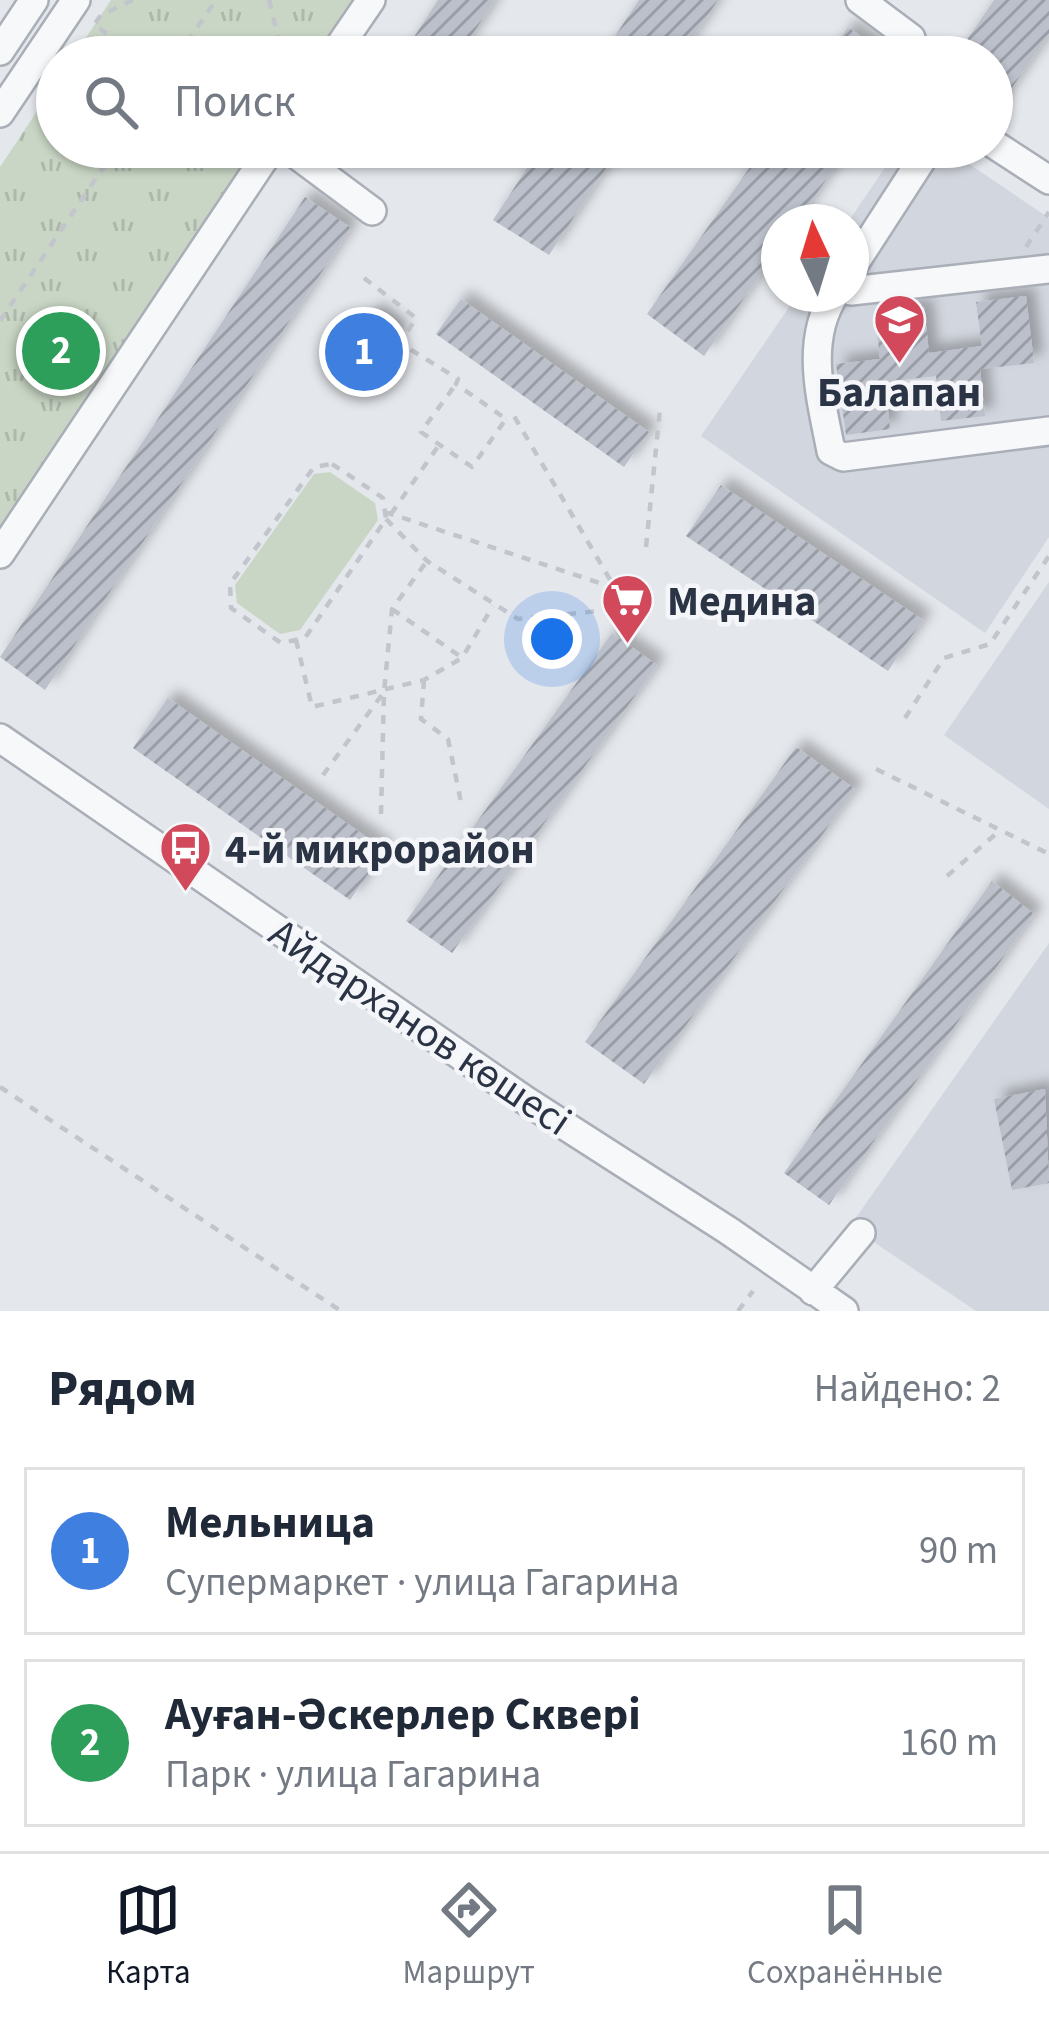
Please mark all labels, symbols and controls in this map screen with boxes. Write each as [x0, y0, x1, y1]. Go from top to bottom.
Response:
search box [36, 36, 1013, 168]
icon: search [78, 69, 144, 135]
text: Поиск [174, 70, 296, 134]
north arrow [761, 204, 869, 312]
school or university icon: Балапан [871, 291, 927, 365]
pin: 2 [22, 306, 100, 396]
pin: 1 [325, 307, 403, 397]
place label: Балапан [817, 363, 981, 423]
supermarket icon: Медина [600, 572, 656, 646]
place label: Медина [667, 572, 816, 632]
your location [522, 609, 582, 669]
bus stop icon: 4-й микрорайон [158, 820, 214, 894]
place label: 4-й микрорайон [225, 820, 535, 880]
street label: Айдарханов көшесі [257, 904, 583, 1151]
text: Рядом [48, 1353, 197, 1425]
text: Найдено: 2 [814, 1361, 1001, 1417]
text: Мельница [165, 1491, 375, 1555]
text: 1 [80, 1523, 100, 1579]
text: 90 m [919, 1523, 998, 1579]
text: Супермаркет · улица Гагарина [165, 1555, 679, 1611]
text: Ауған-Әскерлер Сквері [165, 1683, 641, 1747]
text: 2 [80, 1715, 100, 1771]
text: 160 m [900, 1715, 998, 1771]
text: Парк · улица Гагарина [165, 1747, 541, 1803]
tab: Карта [106, 1877, 191, 1996]
tab: Маршрут [403, 1877, 535, 1996]
tab: Сохранённые [747, 1877, 943, 1996]

